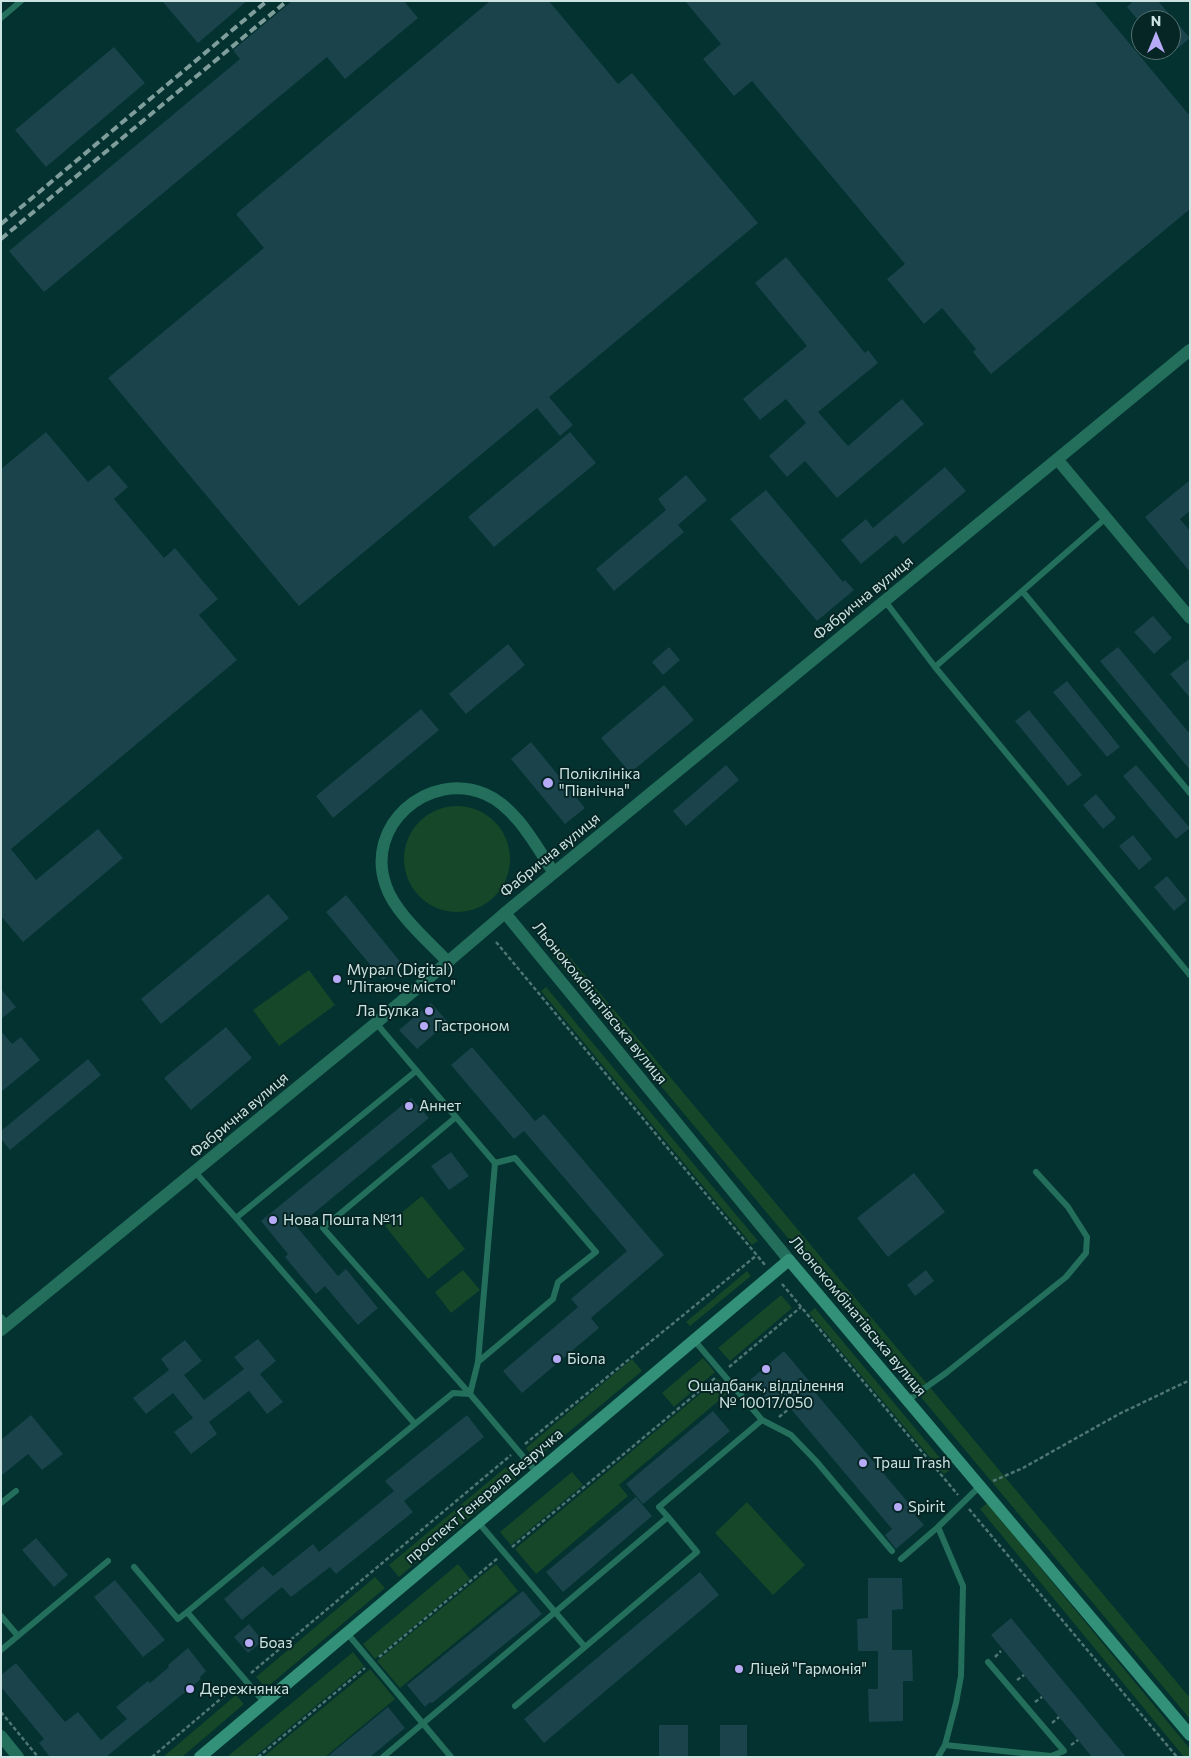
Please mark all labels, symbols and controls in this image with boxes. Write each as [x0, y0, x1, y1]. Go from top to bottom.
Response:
north arrow [1131, 10, 1181, 60]
text: N [1151, 12, 1161, 29]
street label: Фабрична вулиця [809, 552, 917, 644]
place label: Поліклініка "Північна" [559, 765, 640, 800]
marker: Поліклініка "Північна" [541, 776, 555, 790]
street label: Фабрична вулиця [496, 809, 604, 901]
street label: Льонокомбінатівська вулиця [529, 918, 671, 1088]
place label: Мурал (Digital) "Літаюче місто" [347, 961, 456, 996]
marker: Мурал (Digital) "Літаюче місто" [331, 973, 343, 985]
place label: Ла Булка [356, 1002, 419, 1020]
marker: Ла Булка [423, 1005, 435, 1017]
place label: Гастроном [434, 1017, 509, 1035]
marker: Гастроном [418, 1020, 430, 1032]
street label: Фабрична вулиця [186, 1068, 292, 1162]
place label: Аннет [419, 1097, 461, 1115]
marker: Аннет [403, 1100, 415, 1112]
place label: Нова Пошта №11 [283, 1211, 403, 1229]
marker: Нова Пошта №11 [267, 1214, 279, 1226]
street label: Льонокомбінатівська вулиця [786, 1232, 930, 1400]
place label: Біола [567, 1350, 606, 1368]
marker: Біола [551, 1353, 563, 1365]
marker: Ощадбанк, відділення № 10017/050 [760, 1363, 772, 1375]
place label: Ощадбанк, відділення № 10017/050 [688, 1377, 844, 1412]
street label: проспект Генерала Безручка [401, 1425, 567, 1567]
place label: Траш Trash [873, 1454, 951, 1472]
marker: Траш Trash [857, 1457, 869, 1469]
place label: Spirit [908, 1498, 946, 1516]
marker: Spirit [892, 1501, 904, 1513]
place label: Боаз [259, 1634, 292, 1652]
marker: Боаз [243, 1637, 255, 1649]
place label: Ліцей "Гармонія" [749, 1660, 867, 1678]
marker: Ліцей "Гармонія" [733, 1663, 745, 1675]
place label: Дережнянка [200, 1680, 289, 1698]
marker: Дережнянка [184, 1683, 196, 1695]

